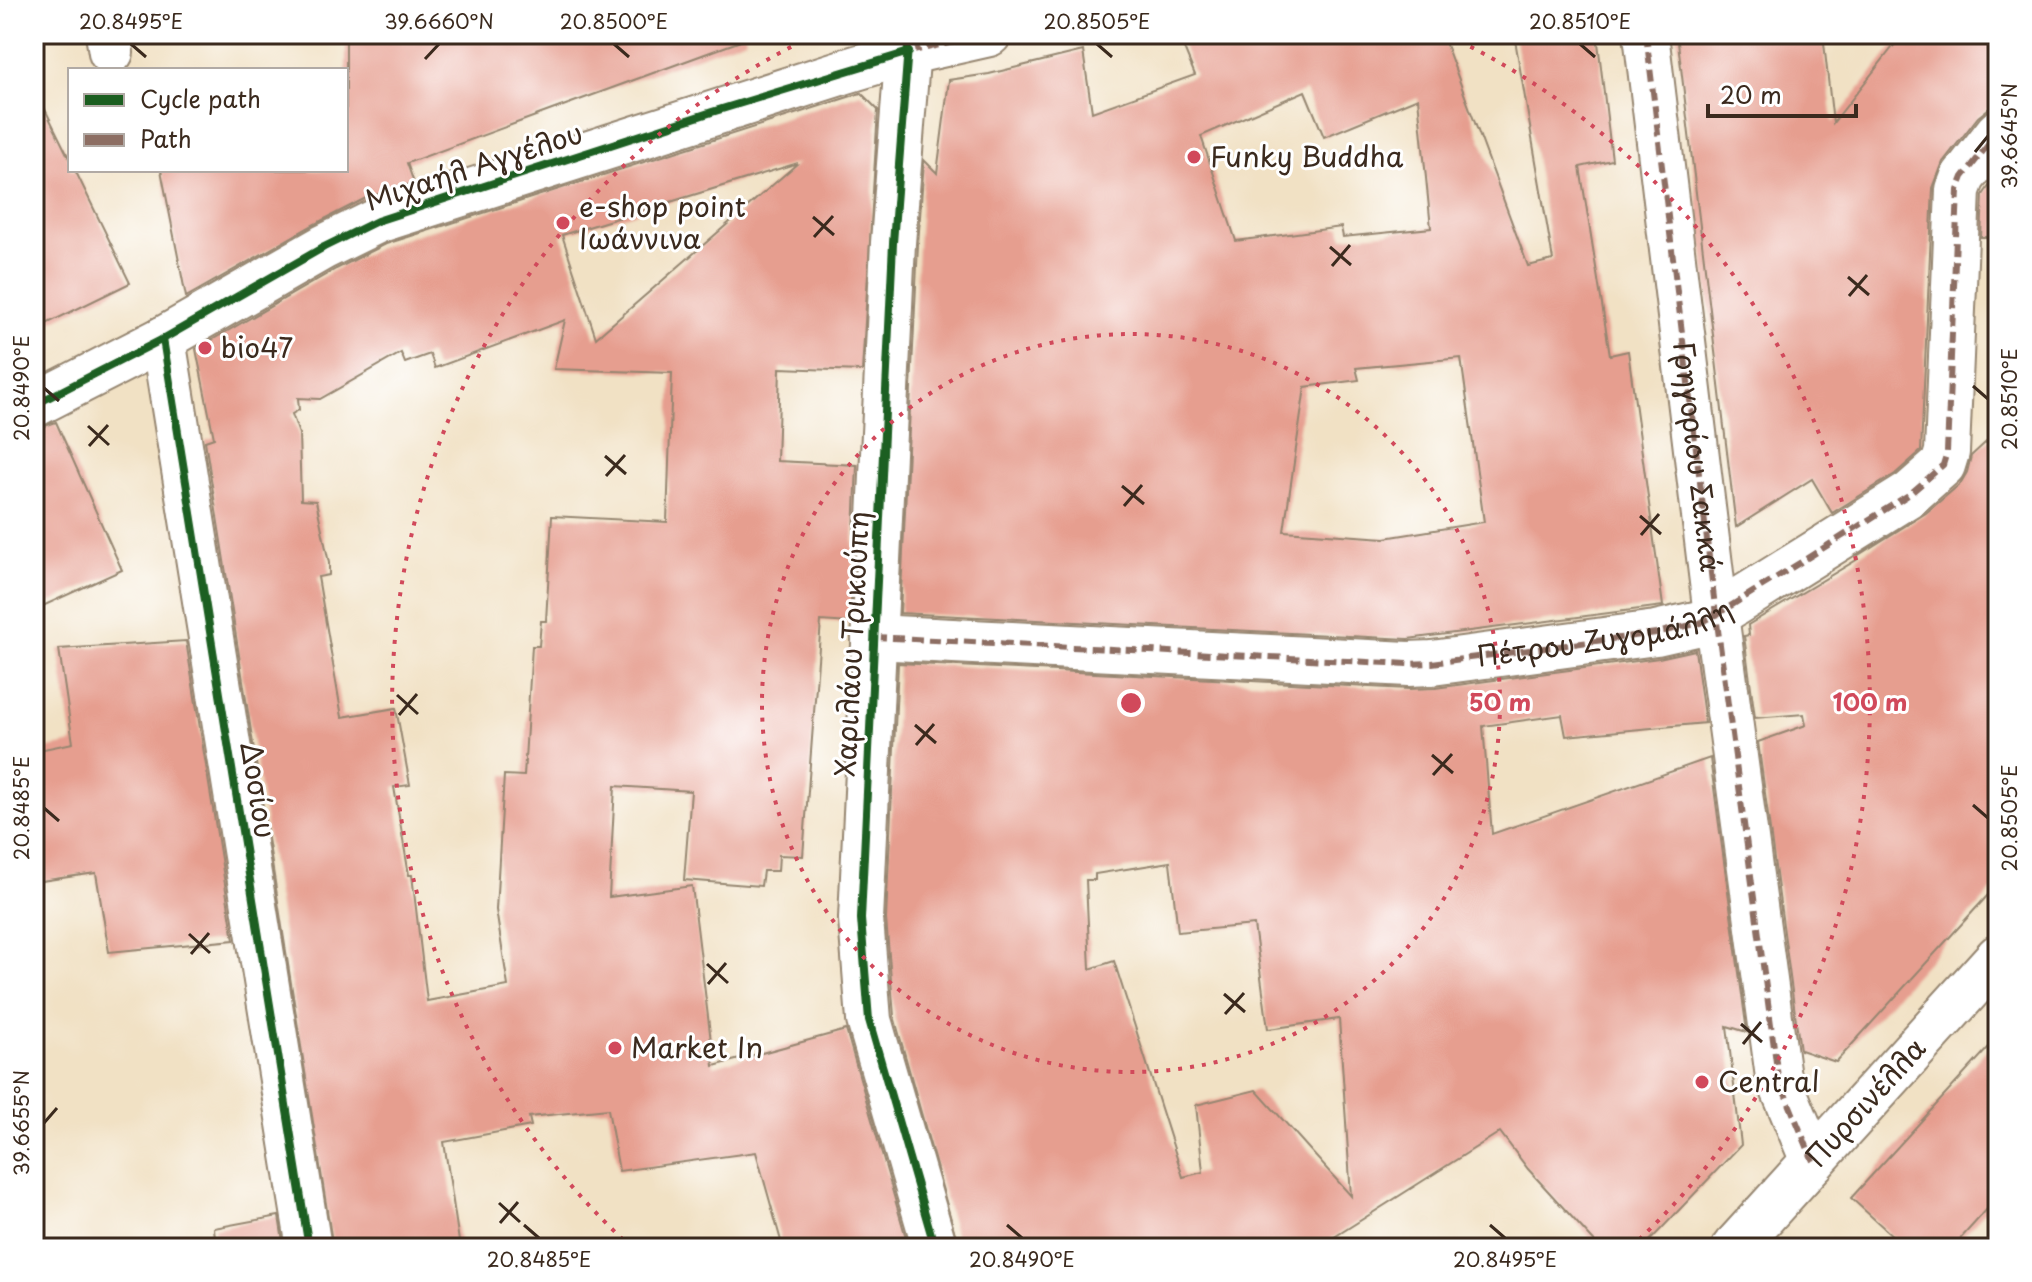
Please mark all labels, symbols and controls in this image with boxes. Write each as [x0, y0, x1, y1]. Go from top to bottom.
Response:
text: 20.8495°E [79, 6, 183, 36]
text: 39.6660°N [384, 6, 494, 36]
text: 20.8500°E [560, 6, 668, 36]
text: 20.8505°E [1044, 6, 1150, 36]
text: 20.8510°E [1529, 6, 1631, 36]
legend [68, 68, 348, 172]
scale bar [1708, 68, 1856, 118]
text: 20 m [1720, 76, 1782, 112]
text: Cycle path [140, 80, 261, 116]
text: 39.6645°N [1994, 83, 2024, 189]
street label: Μιχαήλ Αγγέλου [359, 110, 588, 221]
text: Path [140, 120, 192, 156]
place label: Funky Buddha [1210, 134, 1404, 177]
marker: Funky Buddha [1185, 148, 1203, 166]
place label: e-shop point Ιωάννινα [579, 184, 746, 259]
marker: e-shop point Ιωάννινα [554, 214, 572, 232]
place label: bio47 [221, 325, 293, 368]
text: 20.8490°E [6, 335, 36, 441]
marker: bio47 [196, 339, 214, 357]
street label: Γρηγορίου Σακκά [1663, 339, 1734, 574]
text: 20.8510°E [1994, 348, 2024, 450]
street label: Χαριλάου Τρικούπη [822, 510, 879, 778]
street label: Πέτρου Ζυγομάλλη [1474, 587, 1740, 677]
text: 50 m [1469, 683, 1531, 719]
text: 100 m [1833, 683, 1907, 719]
centre of rings [1117, 689, 1145, 717]
street label: Δοσίου [231, 739, 288, 841]
text: 20.8485°E [6, 756, 36, 860]
text: 20.8505°E [1994, 765, 2024, 871]
place label: Market In [631, 1025, 763, 1068]
street label: Πυρσινέλλα [1794, 1027, 1935, 1176]
marker: Market In [606, 1039, 624, 1057]
place label: Central [1718, 1059, 1820, 1102]
text: 39.6655°N [6, 1070, 36, 1176]
marker: Central [1693, 1073, 1711, 1091]
text: 20.8485°E [487, 1244, 591, 1274]
text: 20.8490°E [969, 1244, 1075, 1274]
text: 20.8495°E [1453, 1244, 1557, 1274]

